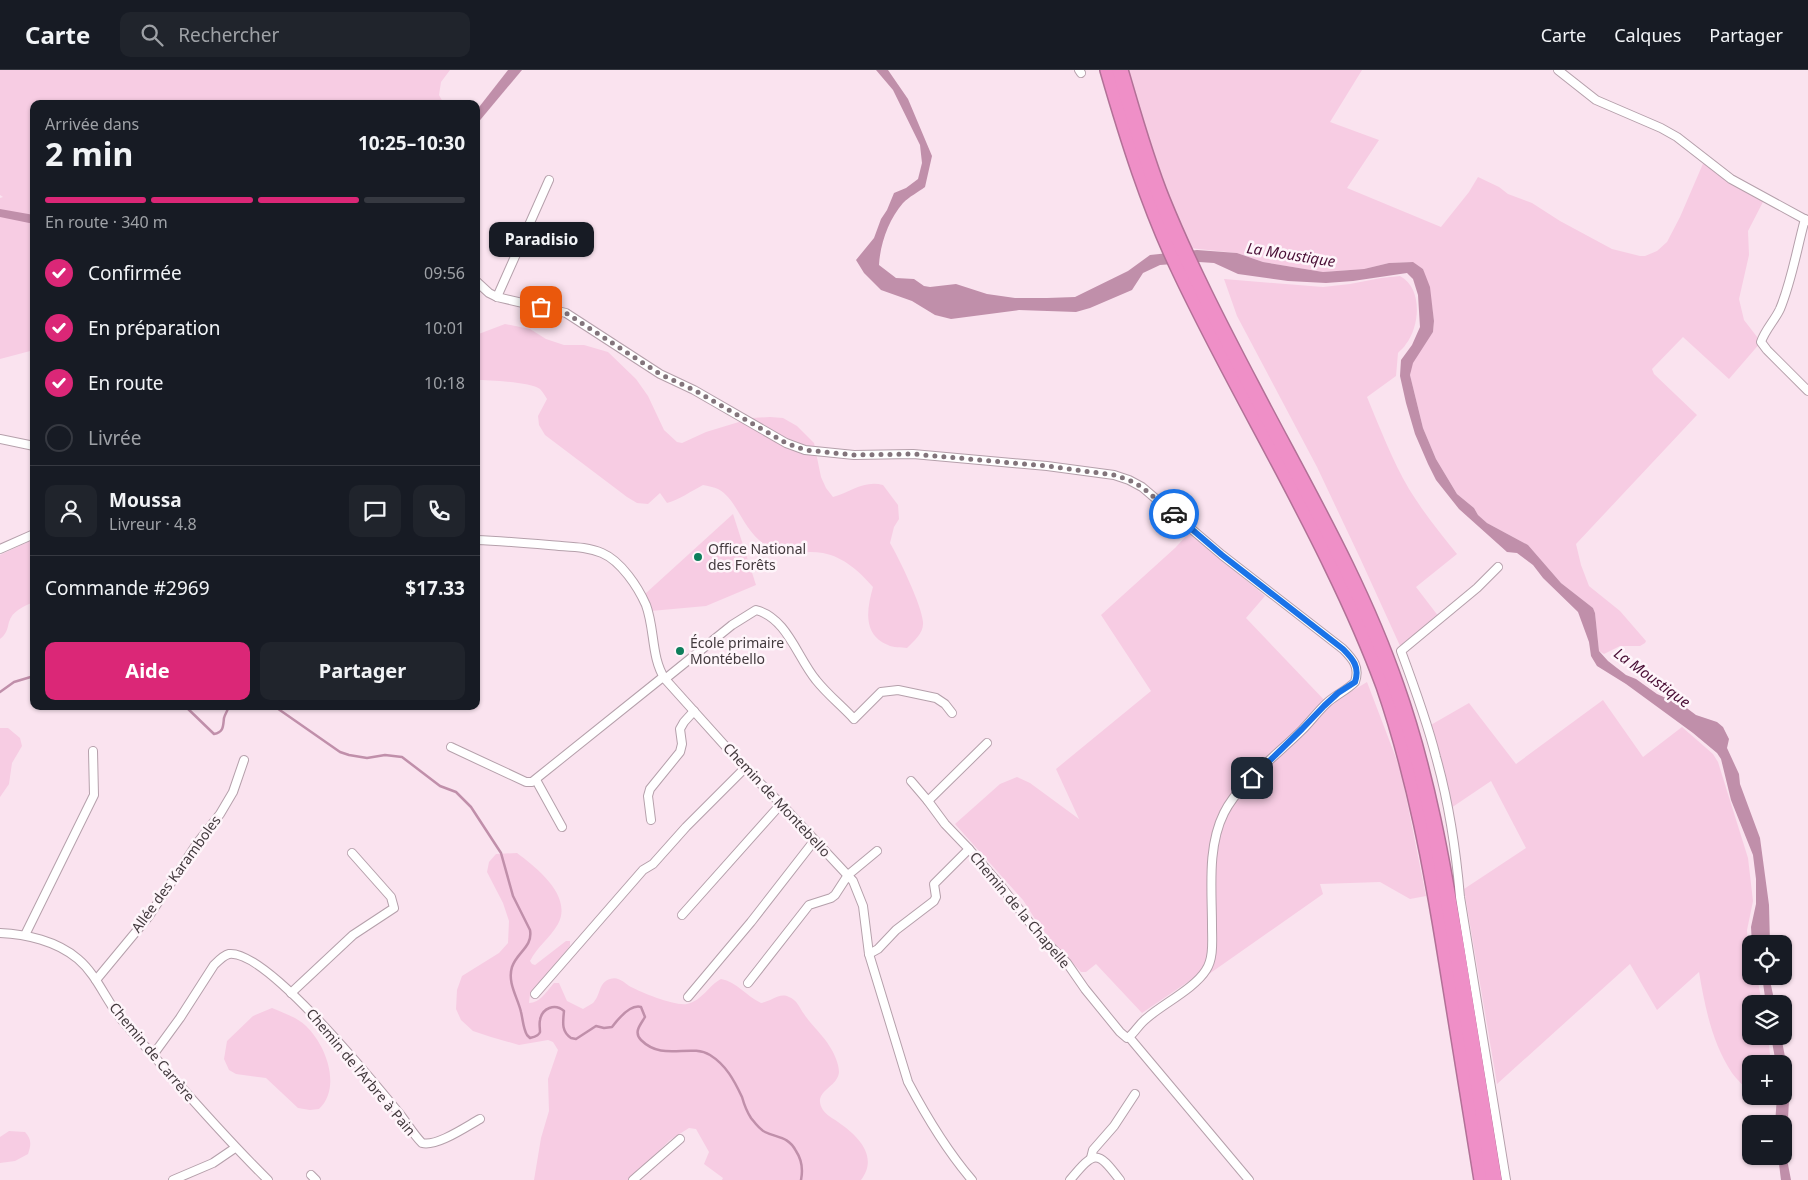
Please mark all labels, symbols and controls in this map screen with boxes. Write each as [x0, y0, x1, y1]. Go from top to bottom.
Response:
search box [120, 12, 470, 57]
text: Carte [25, 18, 90, 51]
icon: search [138, 21, 166, 49]
text: Rechercher [178, 22, 279, 48]
text: Carte [1541, 23, 1586, 47]
text: Calques [1614, 23, 1681, 47]
text: Partager [1709, 23, 1783, 47]
text: Arrivée dans [45, 113, 139, 135]
text: 10:25–10:30 [358, 130, 465, 156]
text: 2 min [45, 132, 133, 175]
text: En route · 340 m [45, 211, 168, 233]
callout: Paradisio [488, 222, 594, 257]
text: Paradisio [505, 228, 578, 250]
water label: La Moustique [1245, 237, 1337, 271]
icon: check [45, 259, 73, 287]
text: Confirmée [88, 260, 182, 286]
text: 09:56 [424, 262, 465, 284]
pin [520, 286, 562, 328]
icon: bag [527, 293, 555, 321]
icon: check [45, 314, 73, 342]
text: En préparation [88, 315, 221, 341]
text: 10:01 [424, 317, 465, 339]
icon: check [45, 369, 73, 397]
text: En route [88, 370, 164, 396]
text: 10:18 [424, 372, 465, 394]
text: Livrée [88, 425, 141, 451]
button: person [45, 485, 97, 537]
button: chat [349, 485, 401, 537]
button: phone [413, 485, 465, 537]
text: Moussa [109, 487, 182, 513]
courier [1149, 489, 1199, 539]
icon: car [1160, 500, 1188, 528]
text: Livreur · 4.8 [109, 513, 197, 535]
place label: Office National des Forêts [708, 539, 806, 574]
marker: Office National des Forêts [692, 551, 704, 563]
text: Commande #2969 [45, 575, 210, 601]
text: $17.33 [405, 575, 465, 601]
place label: École primaire Montébello [690, 633, 784, 668]
button: Aide [45, 642, 250, 700]
button: Partager [260, 642, 465, 700]
water label: La Moustique [1610, 643, 1695, 712]
marker: École primaire Montébello [674, 645, 686, 657]
street label: Chemin de Montebello [719, 739, 835, 861]
pin [1231, 757, 1273, 799]
icon: home [1238, 764, 1266, 792]
street label: Allée des Karamboles [127, 811, 225, 936]
street label: Chemin de la Chapelle [966, 847, 1075, 972]
map controls [1742, 935, 1792, 1165]
button: locate [1742, 935, 1792, 985]
button: layers [1742, 995, 1792, 1045]
street label: Chemin de Carrère [105, 998, 200, 1105]
street label: Chemin de l'Arbre à Pain [302, 1004, 420, 1139]
button: + [1742, 1055, 1792, 1105]
button: − [1742, 1115, 1792, 1165]

